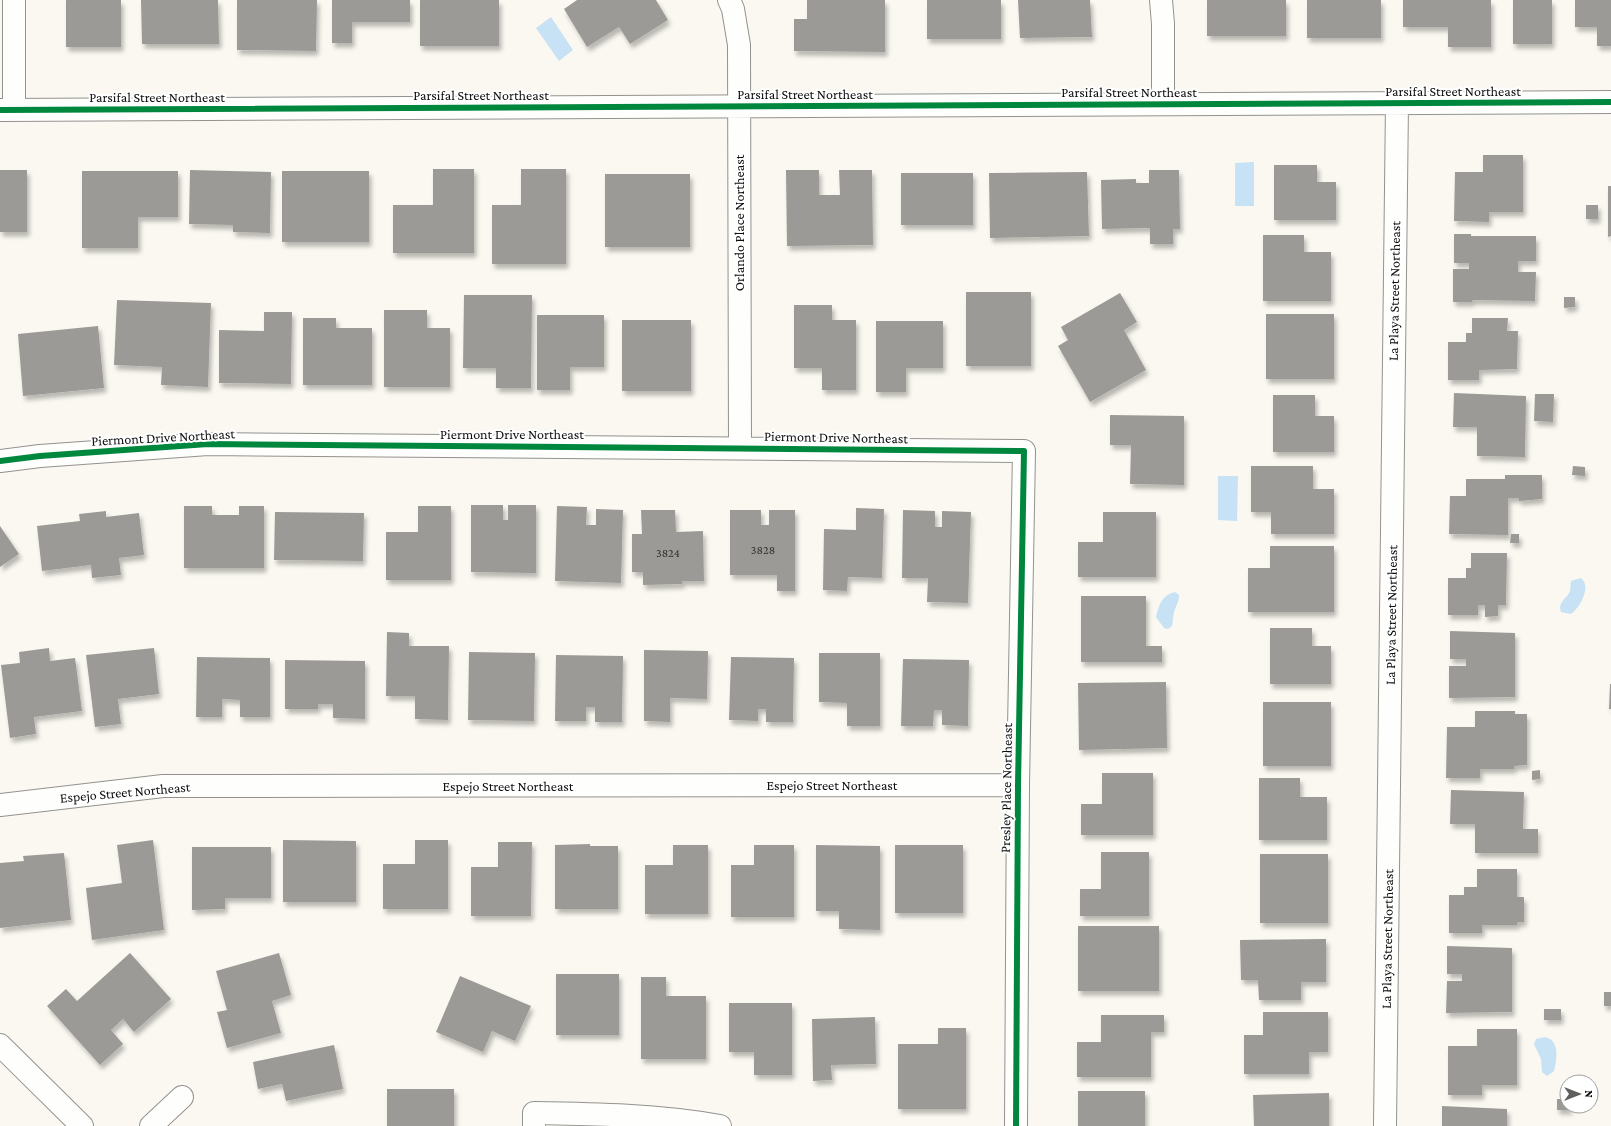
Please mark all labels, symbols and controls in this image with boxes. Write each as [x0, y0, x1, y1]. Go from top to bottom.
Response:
street label: Parsifal Street Northeast [1385, 83, 1521, 99]
street label: Parsifal Street Northeast [1061, 84, 1197, 100]
street label: Parsifal Street Northeast [737, 86, 873, 102]
street label: Parsifal Street Northeast [413, 87, 549, 103]
street label: Parsifal Street Northeast [89, 89, 225, 105]
street label: Orlando Place Northeast [731, 154, 747, 291]
street label: La Playa Street Northeast [1385, 220, 1403, 361]
street label: Piermont Drive Northeast [91, 425, 236, 449]
street label: Piermont Drive Northeast [440, 426, 584, 442]
street label: Piermont Drive Northeast [764, 428, 908, 446]
house number: 3828 [751, 543, 775, 557]
street label: La Playa Street Northeast [1382, 544, 1400, 685]
house number: 3824 [656, 546, 680, 560]
street label: Presley Place Northeast [997, 723, 1015, 853]
street label: Espejo Street Northeast [766, 777, 898, 794]
street label: Espejo Street Northeast [59, 778, 191, 807]
street label: Espejo Street Northeast [442, 778, 574, 795]
street label: La Playa Street Northeast [1378, 868, 1396, 1009]
north arrow [1559, 1074, 1599, 1114]
text: N [1583, 1090, 1595, 1098]

